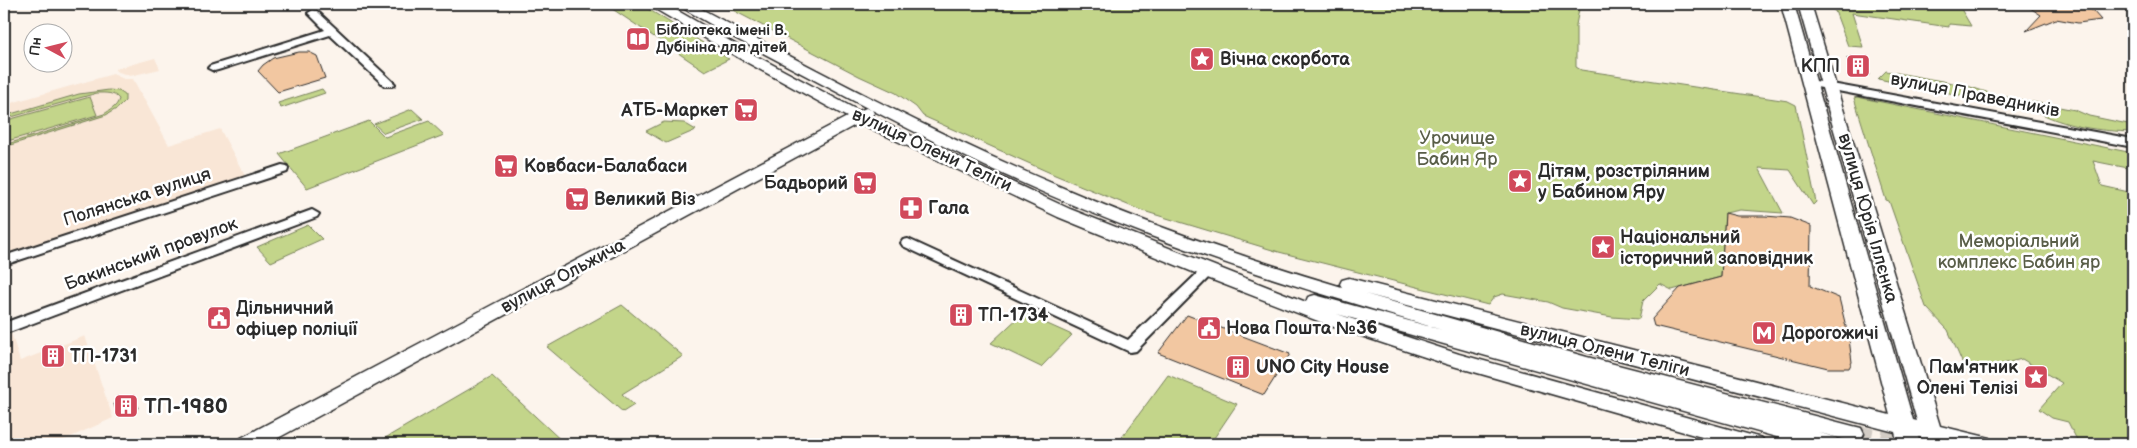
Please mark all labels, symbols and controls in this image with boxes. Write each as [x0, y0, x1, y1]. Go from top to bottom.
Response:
place label: Бібліотека імені В. Дубініна для дітей [656, 21, 787, 57]
north arrow [22, 22, 72, 72]
library icon: Бібліотека імені В. Дубініна для дітей [625, 26, 651, 52]
text: Пн [26, 36, 45, 57]
place icon: Вічна скорбота [1189, 46, 1215, 72]
place label: Вічна скорбота [1220, 49, 1350, 70]
building icon: КПП [1845, 53, 1871, 79]
place label: КПП [1801, 56, 1840, 77]
street label: вулиця Праведників [1889, 68, 2062, 122]
supermarket icon: АТБ-Маркет [733, 97, 759, 123]
place label: АТБ-Маркет [620, 100, 728, 121]
street label: вулиця Олени Теліги [849, 104, 1015, 196]
park label: Урочище Бабин Яр [1417, 128, 1497, 170]
street label: вулиця Юрія Іллєнка [1834, 131, 1902, 306]
supermarket icon: Ковбаси-Балабаси [493, 153, 519, 179]
place label: Ковбаси-Балабаси [524, 156, 687, 177]
place label: Дітям, розстріляним у Бабином Яру [1538, 161, 1710, 203]
street label: Полянська вулиця [60, 163, 214, 231]
place icon: Дітям, розстріляним у Бабином Яру [1507, 168, 1533, 194]
supermarket icon: Бадьорий [852, 170, 878, 196]
place label: Бадьорий [764, 173, 848, 194]
supermarket icon: Великий Віз [564, 186, 590, 212]
place label: Великий Віз [594, 189, 696, 210]
pharmacy icon: Гала [898, 195, 924, 221]
place label: Гала [928, 198, 970, 219]
street label: Бакинський провулок [62, 213, 241, 295]
place label: Національний історичний заповідник [1620, 227, 1813, 269]
park label: Меморіальний комплекс Бабин яр [1938, 231, 2100, 273]
street label: вулиця Ольжича [497, 234, 629, 318]
place icon: Національний історичний заповідник [1590, 234, 1616, 260]
place label: Дільничний офіцер поліції [236, 298, 358, 340]
building icon: ТП-1734 [948, 302, 974, 328]
public building icon: Дільничний офіцер поліції [206, 305, 232, 331]
place label: ТП-1734 [978, 305, 1049, 326]
public building icon: Нова Пошта №36 [1196, 315, 1222, 341]
place label: Нова Пошта №36 [1226, 318, 1378, 339]
street label: вулиця Олени Теліги [1518, 319, 1692, 381]
metro station icon: Дорогожичі [1751, 320, 1777, 346]
place label: Дорогожичі [1782, 323, 1879, 344]
building icon: ТП-1731 [40, 343, 66, 369]
place label: ТП-1731 [70, 346, 137, 367]
building icon: UNO City House [1225, 354, 1251, 380]
place label: UNO City House [1256, 357, 1389, 378]
place label: Пам'ятник Олені Телізі [1917, 357, 2018, 399]
place icon: Пам'ятник Олені Телізі [2023, 364, 2049, 390]
building icon: ТП-1980 [113, 393, 139, 419]
place label: ТП-1980 [144, 394, 228, 419]

